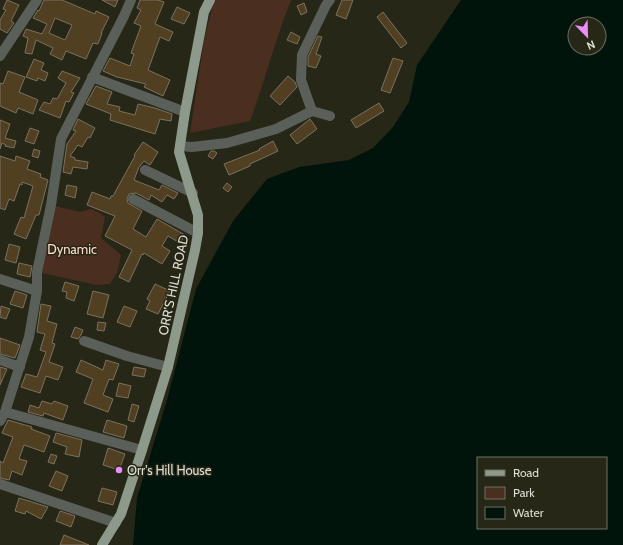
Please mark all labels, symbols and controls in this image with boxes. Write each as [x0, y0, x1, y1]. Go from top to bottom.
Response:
north arrow [567, 16, 607, 56]
text: N [585, 37, 597, 53]
street label: ORR’S HILL ROAD [155, 233, 191, 337]
park label: Dynamic [47, 241, 97, 257]
legend [477, 457, 607, 529]
place label: Orr's Hill House [127, 462, 212, 478]
marker: Orr's Hill House [114, 465, 124, 475]
text: Road [513, 465, 539, 480]
text: Park [513, 485, 535, 500]
text: Water [513, 505, 544, 520]

